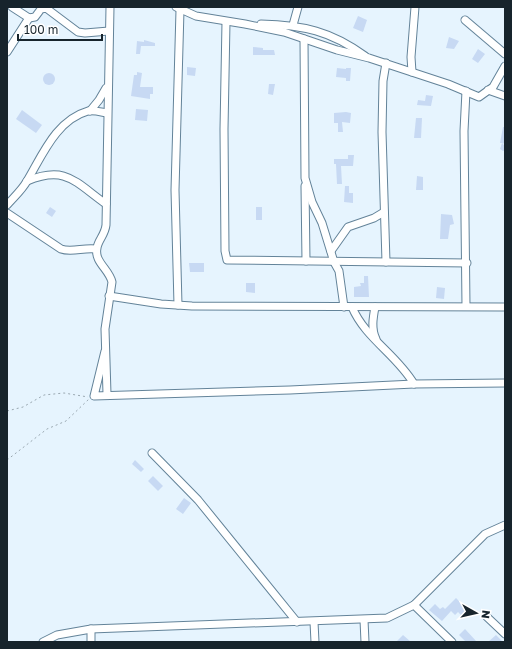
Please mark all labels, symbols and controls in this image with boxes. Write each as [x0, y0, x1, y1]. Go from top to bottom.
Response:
scale bar [18, 16, 102, 42]
text: 100 m [24, 22, 58, 37]
north arrow [456, 593, 496, 633]
text: N [479, 609, 493, 620]

